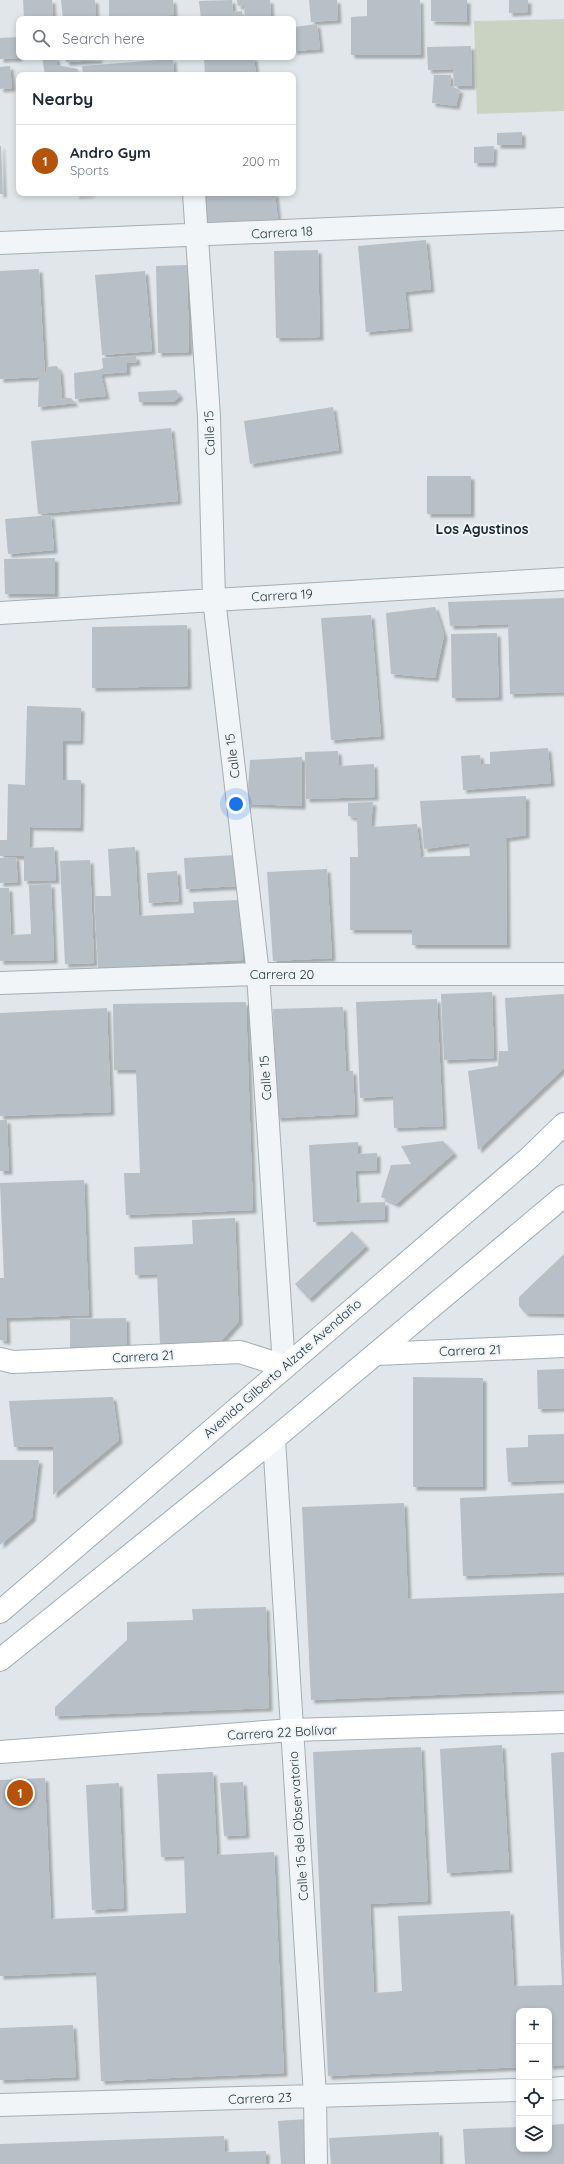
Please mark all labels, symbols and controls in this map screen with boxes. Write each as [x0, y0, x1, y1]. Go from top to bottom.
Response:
search box [16, 16, 296, 60]
icon: search [30, 27, 52, 49]
text: Search here [62, 29, 145, 48]
text: Nearby [32, 88, 93, 109]
text: Andro Gym [70, 143, 151, 162]
text: 1 [42, 153, 48, 169]
text: 200 m [242, 153, 280, 169]
text: Sports [70, 162, 109, 178]
street label: Carrera 18 [251, 222, 313, 242]
street label: Calle 15 [200, 410, 218, 456]
district label: Los Agustinos [436, 520, 529, 538]
street label: Carrera 19 [251, 585, 313, 605]
street label: Calle 15 [221, 733, 243, 779]
your location [226, 794, 246, 814]
street label: Carrera 20 [250, 966, 315, 982]
street label: Calle 15 [255, 1055, 275, 1101]
street label: Avenida Gilberto Alzate Avendaño [200, 1295, 364, 1441]
street label: Carrera 21 [439, 1341, 501, 1359]
street label: Carrera 21 [112, 1346, 174, 1366]
street label: Carrera 22 Bolívar [227, 1721, 337, 1743]
street label: Calle 15 del Observatorio [285, 1751, 311, 1901]
pin: 1 [7, 1778, 33, 1808]
map controls [516, 2008, 552, 2152]
button: + [516, 2008, 552, 2044]
button: − [516, 2044, 552, 2080]
button: locate [516, 2080, 552, 2116]
street label: Carrera 23 [228, 2089, 292, 2107]
button: layers [516, 2116, 552, 2152]

